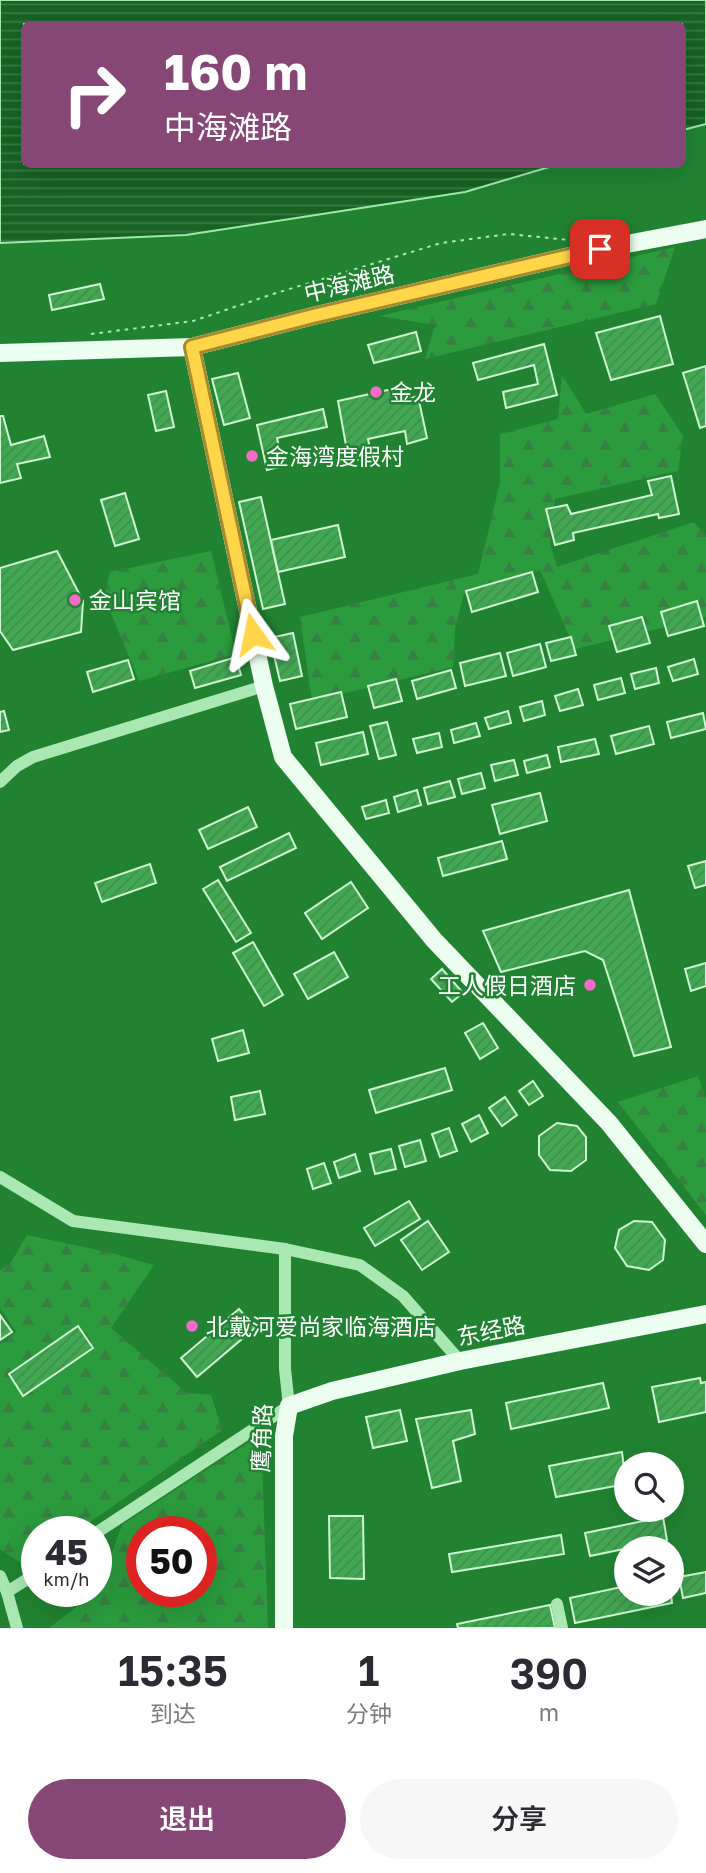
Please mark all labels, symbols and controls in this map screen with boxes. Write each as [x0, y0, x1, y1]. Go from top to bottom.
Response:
text: 160 m [164, 42, 307, 101]
icon: right [49, 49, 140, 140]
text: 中海滩路 [164, 108, 292, 146]
pin [570, 219, 630, 279]
icon: arrive [581, 230, 619, 268]
street label: 中海滩路 [301, 259, 397, 307]
place label: 金龙 [390, 378, 436, 406]
marker: 金龙 [368, 384, 384, 400]
place label: 金海湾度假村 [266, 442, 404, 470]
marker: 金海湾度假村 [244, 448, 260, 464]
place label: 金山宾馆 [89, 586, 181, 614]
marker: 金山宾馆 [67, 592, 83, 608]
position arrow [216, 597, 290, 671]
place label: 工人假日酒店 [438, 971, 576, 999]
marker: 工人假日酒店 [582, 977, 598, 993]
street label: 东经路 [454, 1310, 528, 1350]
place label: 北戴河爱尚家临海酒店 [206, 1312, 436, 1340]
marker: 北戴河爱尚家临海酒店 [184, 1318, 200, 1334]
street label: 鹰角路 [246, 1403, 276, 1473]
map controls [614, 1452, 684, 1606]
button: search [614, 1452, 684, 1522]
speed limit sign: 50 [126, 1516, 217, 1607]
text: 45 [45, 1531, 88, 1573]
button: layers [614, 1536, 684, 1606]
text: km/h [44, 1568, 89, 1590]
text: 15:35 [118, 1645, 228, 1695]
text: 1 [358, 1645, 379, 1695]
text: 390 [510, 1648, 588, 1698]
text: m [539, 1698, 559, 1726]
text: 到达 [150, 1699, 196, 1727]
text: 分钟 [346, 1699, 392, 1727]
button: 退出 [28, 1779, 346, 1859]
button: 分享 [360, 1779, 678, 1859]

